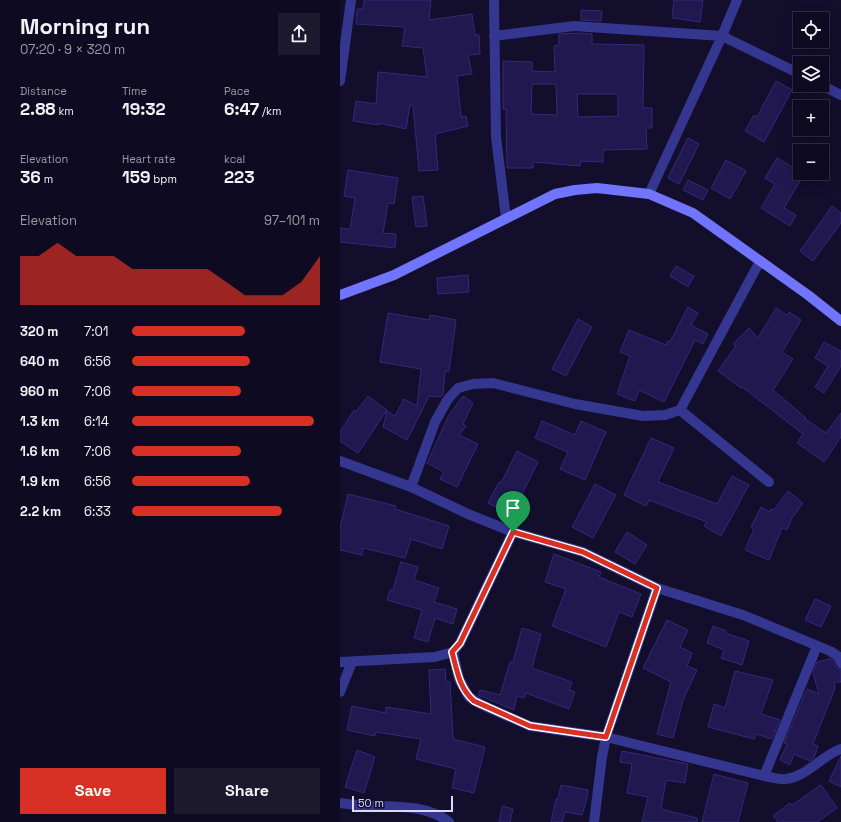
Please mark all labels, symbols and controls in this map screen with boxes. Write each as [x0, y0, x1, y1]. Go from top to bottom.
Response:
text: Morning run [20, 12, 150, 40]
map controls [793, 12, 829, 180]
button: locate [793, 12, 829, 48]
button: share [278, 13, 320, 55]
text: 07:20 · 9 × 320 m [20, 41, 125, 58]
button: layers [793, 56, 829, 92]
text: Distance [20, 84, 67, 98]
text: Time [122, 84, 147, 98]
text: Pace [224, 84, 250, 98]
text: 2.88 [20, 98, 56, 120]
text: 19:32 [122, 98, 166, 120]
text: 6:47 [224, 98, 259, 120]
button: + [793, 100, 829, 136]
text: km [56, 104, 74, 118]
text: /km [259, 104, 281, 118]
button: − [793, 144, 829, 180]
text: Elevation [20, 152, 68, 166]
text: Heart rate [122, 152, 175, 166]
text: kcal [224, 152, 245, 166]
text: 36 [20, 166, 41, 188]
text: 159 [122, 166, 150, 188]
text: 223 [224, 166, 255, 188]
text: m [41, 172, 53, 186]
text: bpm [150, 172, 177, 186]
text: Elevation [20, 212, 77, 229]
text: 97–101 m [264, 212, 320, 229]
text: 320 m [20, 323, 58, 340]
text: 7:01 [84, 323, 108, 340]
text: 640 m [20, 353, 59, 370]
text: 6:56 [84, 353, 111, 370]
text: 960 m [20, 383, 59, 400]
text: 7:06 [84, 383, 111, 400]
text: 1.3 km [20, 413, 59, 430]
text: 6:14 [84, 413, 109, 430]
text: 1.6 km [20, 443, 59, 460]
text: 7:06 [84, 443, 111, 460]
text: 1.9 km [20, 473, 60, 490]
text: 6:56 [84, 473, 111, 490]
pin [496, 491, 530, 532]
icon: arrive [502, 497, 524, 519]
text: 2.2 km [20, 503, 61, 520]
text: 6:33 [84, 503, 111, 520]
button: Save [20, 768, 166, 814]
button: Share [174, 768, 320, 814]
scale bar [352, 794, 453, 813]
text: 50 m [358, 796, 384, 810]

